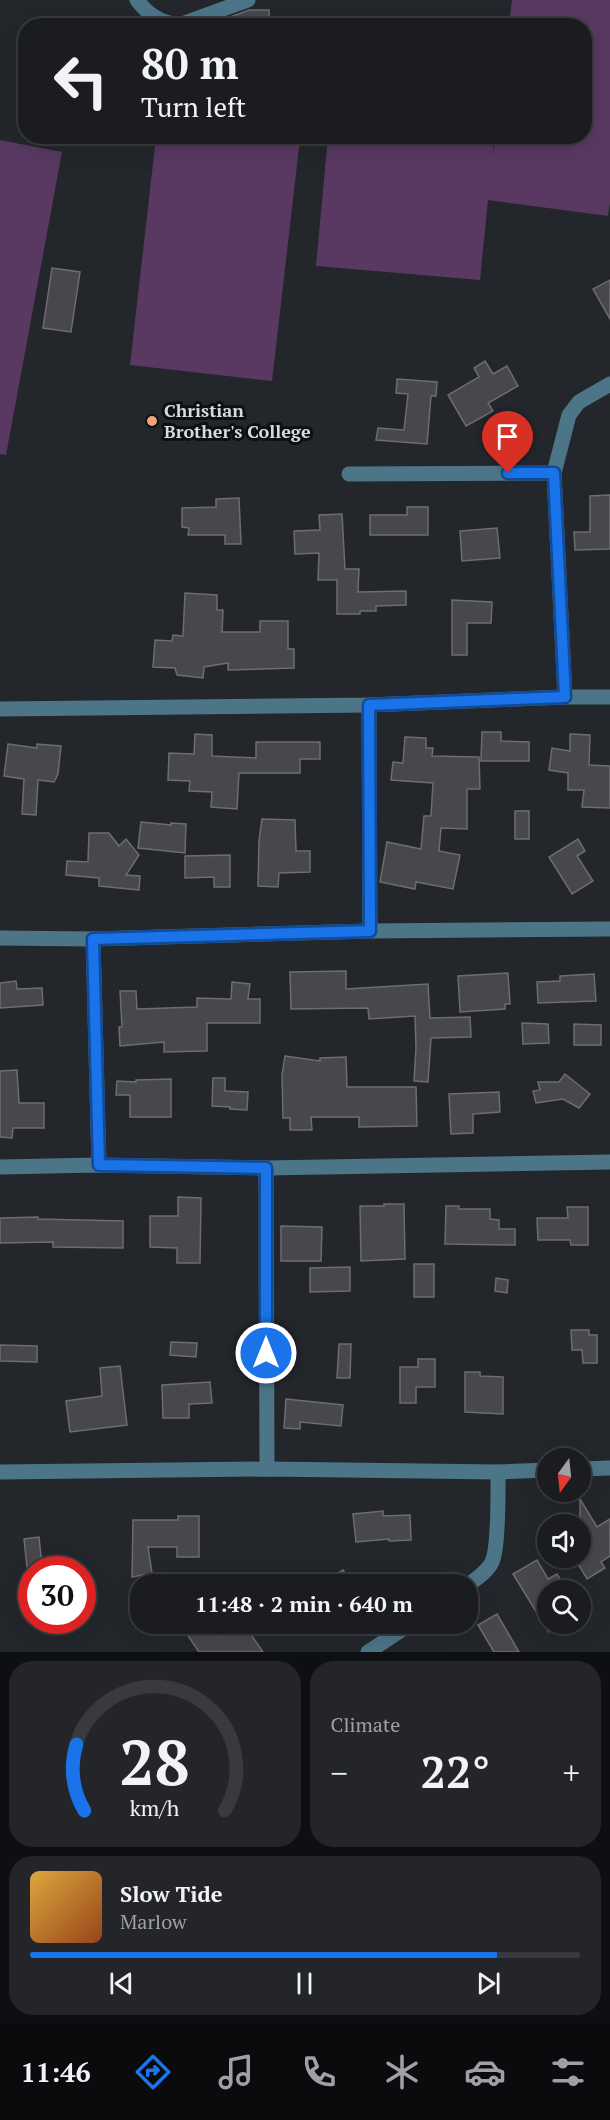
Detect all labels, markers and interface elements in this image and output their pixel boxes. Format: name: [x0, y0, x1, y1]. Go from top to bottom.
text: 80 m: [141, 35, 239, 91]
icon: left: [42, 42, 120, 120]
text: Turn left: [141, 89, 246, 125]
place label: Christian Brother's College: [164, 398, 311, 443]
pin: [482, 411, 533, 473]
marker: Christian Brother's College: [145, 414, 159, 428]
icon: arrive: [491, 420, 524, 453]
position arrow: [234, 1321, 298, 1385]
north arrow: [537, 1448, 591, 1502]
map controls: [537, 1448, 591, 1634]
button: sound: [537, 1514, 591, 1568]
speed limit sign: 30: [18, 1556, 96, 1634]
button: search: [537, 1580, 591, 1634]
text: 11:48 · 2 min · 640 m: [195, 1589, 413, 1618]
text: Climate: [331, 1711, 400, 1738]
text: 28: [119, 1720, 190, 1803]
text: 22°: [421, 1741, 490, 1801]
text: −: [331, 1751, 348, 1794]
text: +: [562, 1751, 580, 1794]
text: km/h: [130, 1794, 180, 1822]
text: Slow Tide: [120, 1879, 223, 1908]
text: Marlow: [120, 1908, 187, 1935]
icon: previous: [105, 1967, 138, 2000]
icon: pause: [288, 1967, 321, 2000]
icon: next: [472, 1967, 505, 2000]
icon: directions: [132, 2051, 174, 2093]
icon: music: [215, 2051, 257, 2093]
icon: phone: [298, 2051, 340, 2093]
icon: climate: [381, 2051, 423, 2093]
icon: car: [464, 2051, 506, 2093]
icon: filters: [547, 2051, 589, 2093]
text: 11:46: [21, 2054, 91, 2090]

